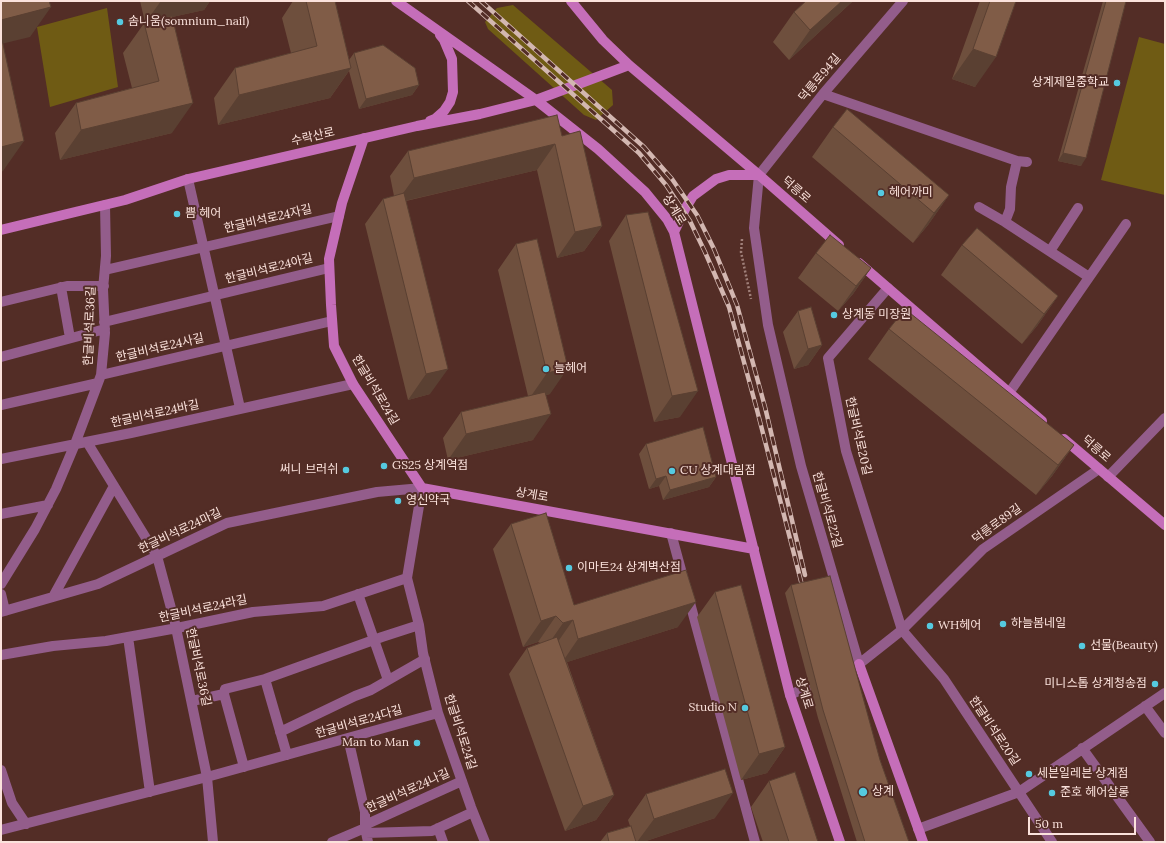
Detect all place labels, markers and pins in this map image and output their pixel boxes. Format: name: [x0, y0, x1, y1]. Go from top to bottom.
place label: 솜니움(somnium_nail): [128, 15, 249, 29]
marker: 솜니움(somnium_nail): [115, 17, 125, 27]
place label: 상계제일중학교: [1032, 76, 1109, 90]
marker: 상계제일중학교: [1112, 78, 1122, 88]
place label: 헤어까미: [889, 186, 933, 200]
marker: 헤어까미: [876, 188, 886, 198]
place label: 쁨 헤어: [185, 207, 221, 221]
marker: 쁨 헤어: [172, 209, 182, 219]
place label: 상계동 미장원: [842, 308, 911, 322]
marker: 상계동 미장원: [829, 310, 839, 320]
place label: 늘헤어: [554, 362, 587, 376]
marker: 늘헤어: [541, 364, 551, 374]
place label: GS25 상계역점: [392, 459, 468, 473]
marker: GS25 상계역점: [379, 461, 389, 471]
place label: 써니 브러쉬: [280, 463, 338, 477]
place label: CU 상계대림점: [680, 464, 756, 478]
marker: 써니 브러쉬: [341, 465, 351, 475]
marker: CU 상계대림점: [667, 466, 677, 476]
place label: 영신약국: [406, 494, 450, 508]
marker: 영신약국: [393, 496, 403, 506]
place label: 이마트24 상계벽산점: [577, 561, 681, 575]
marker: 이마트24 상계벽산점: [564, 563, 574, 573]
place label: 하늘봄네일: [1011, 617, 1066, 631]
place label: WH헤어: [938, 619, 981, 633]
marker: 하늘봄네일: [998, 619, 1008, 629]
marker: WH헤어: [925, 621, 935, 631]
place label: 선물(Beauty): [1090, 639, 1158, 653]
marker: 선물(Beauty): [1077, 641, 1087, 651]
place label: 미니스톱 상계청송점: [1044, 677, 1147, 691]
marker: 미니스톱 상계청송점: [1150, 679, 1160, 689]
place label: Studio N: [689, 701, 737, 715]
marker: Studio N: [740, 703, 750, 713]
place label: Man to Man: [342, 736, 409, 750]
marker: Man to Man: [412, 738, 422, 748]
place label: 세븐일레븐 상계점: [1037, 767, 1128, 781]
marker: 세븐일레븐 상계점: [1024, 769, 1034, 779]
place label: 상계: [872, 785, 894, 799]
marker: 상계: [857, 786, 869, 798]
place label: 준호 헤어살롱: [1060, 786, 1129, 800]
marker: 준호 헤어살롱: [1047, 788, 1057, 798]

